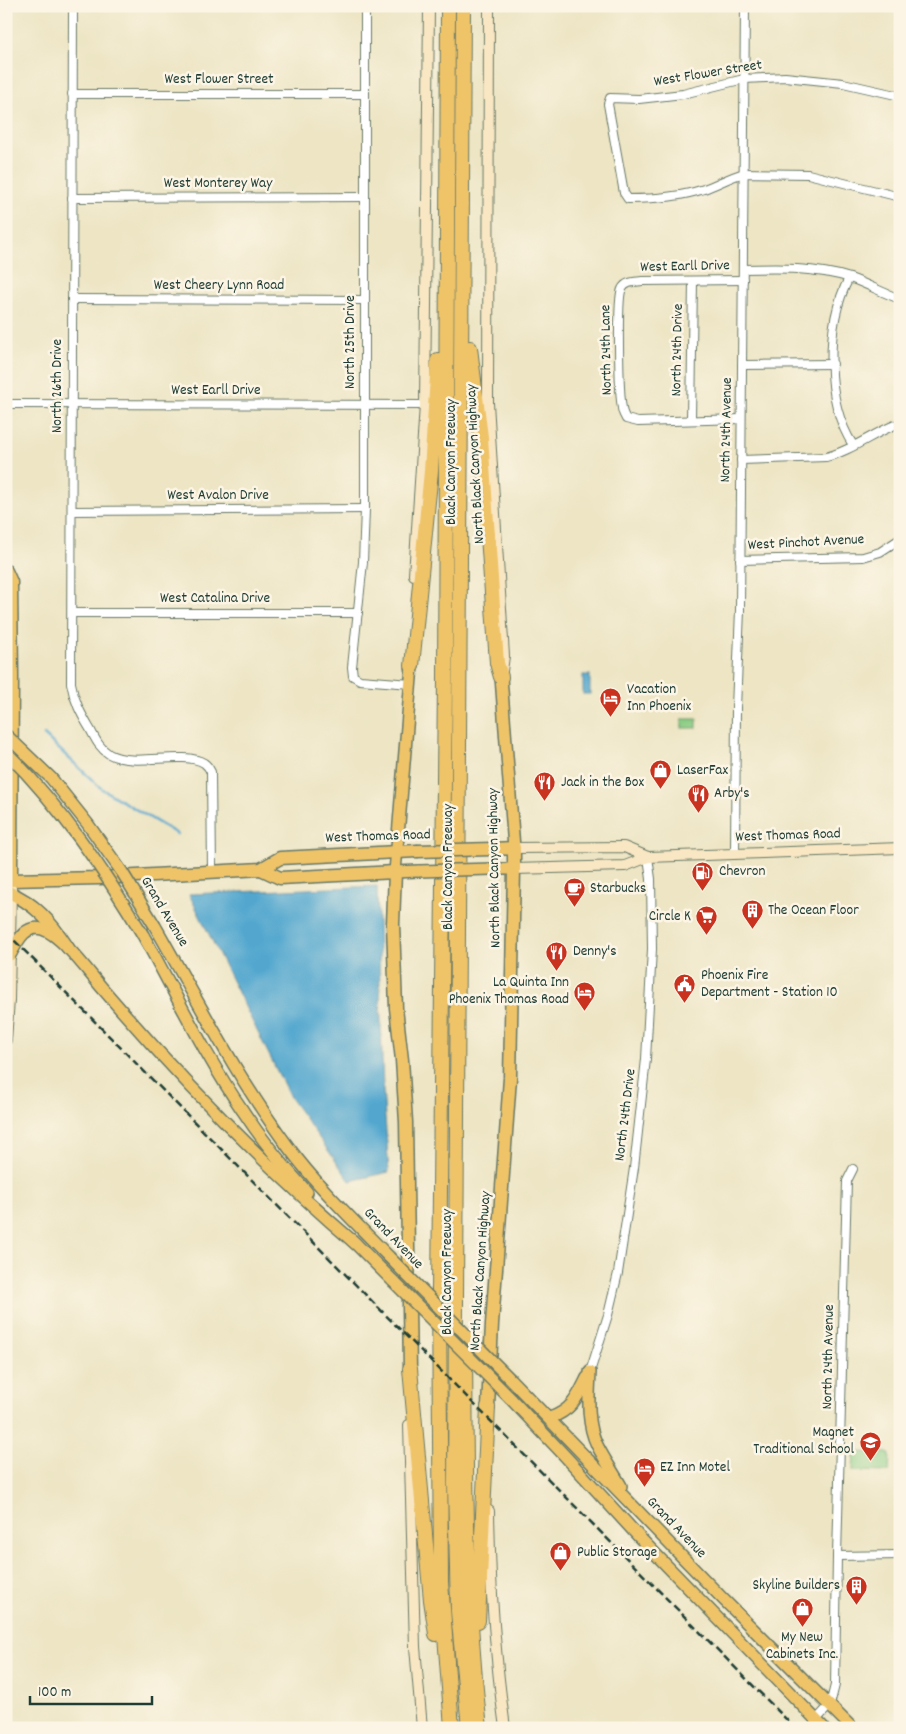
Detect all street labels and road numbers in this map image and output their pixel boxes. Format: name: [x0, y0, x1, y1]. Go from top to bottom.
street label: West Flower Street: [652, 55, 764, 93]
street label: West Flower Street: [164, 69, 274, 91]
street label: West Monterey Way: [164, 173, 273, 195]
street label: West Earll Drive: [640, 255, 730, 279]
street label: West Cheery Lynn Road: [154, 275, 284, 297]
street label: North 25th Drive: [340, 295, 362, 389]
street label: North 24th Drive: [666, 303, 690, 397]
street label: North 24th Lane: [595, 304, 619, 396]
street label: North 26th Drive: [47, 339, 69, 433]
street label: North 24th Avenue: [715, 377, 739, 483]
street label: West Earll Drive: [171, 380, 261, 402]
street label: North Black Canyon Highway: [461, 383, 491, 544]
street label: Black Canyon Freeway: [441, 398, 463, 525]
street label: West Avalon Drive: [167, 485, 269, 507]
street label: West Pinchot Avenue: [747, 529, 865, 557]
street label: West Catalina Drive: [160, 588, 270, 610]
street label: North Black Canyon Highway: [483, 787, 507, 948]
street label: Black Canyon Freeway: [438, 803, 460, 930]
street label: West Thomas Road: [735, 823, 841, 849]
street label: West Thomas Road: [325, 824, 431, 850]
street label: Grand Avenue: [134, 873, 194, 952]
street label: North 24th Drive: [609, 1067, 643, 1163]
street label: North Black Canyon Highway: [464, 1190, 498, 1352]
street label: Grand Avenue: [358, 1203, 428, 1275]
street label: Black Canyon Freeway: [437, 1208, 459, 1335]
street label: North 24th Avenue: [817, 1304, 841, 1410]
street label: Grand Avenue: [641, 1492, 711, 1564]

